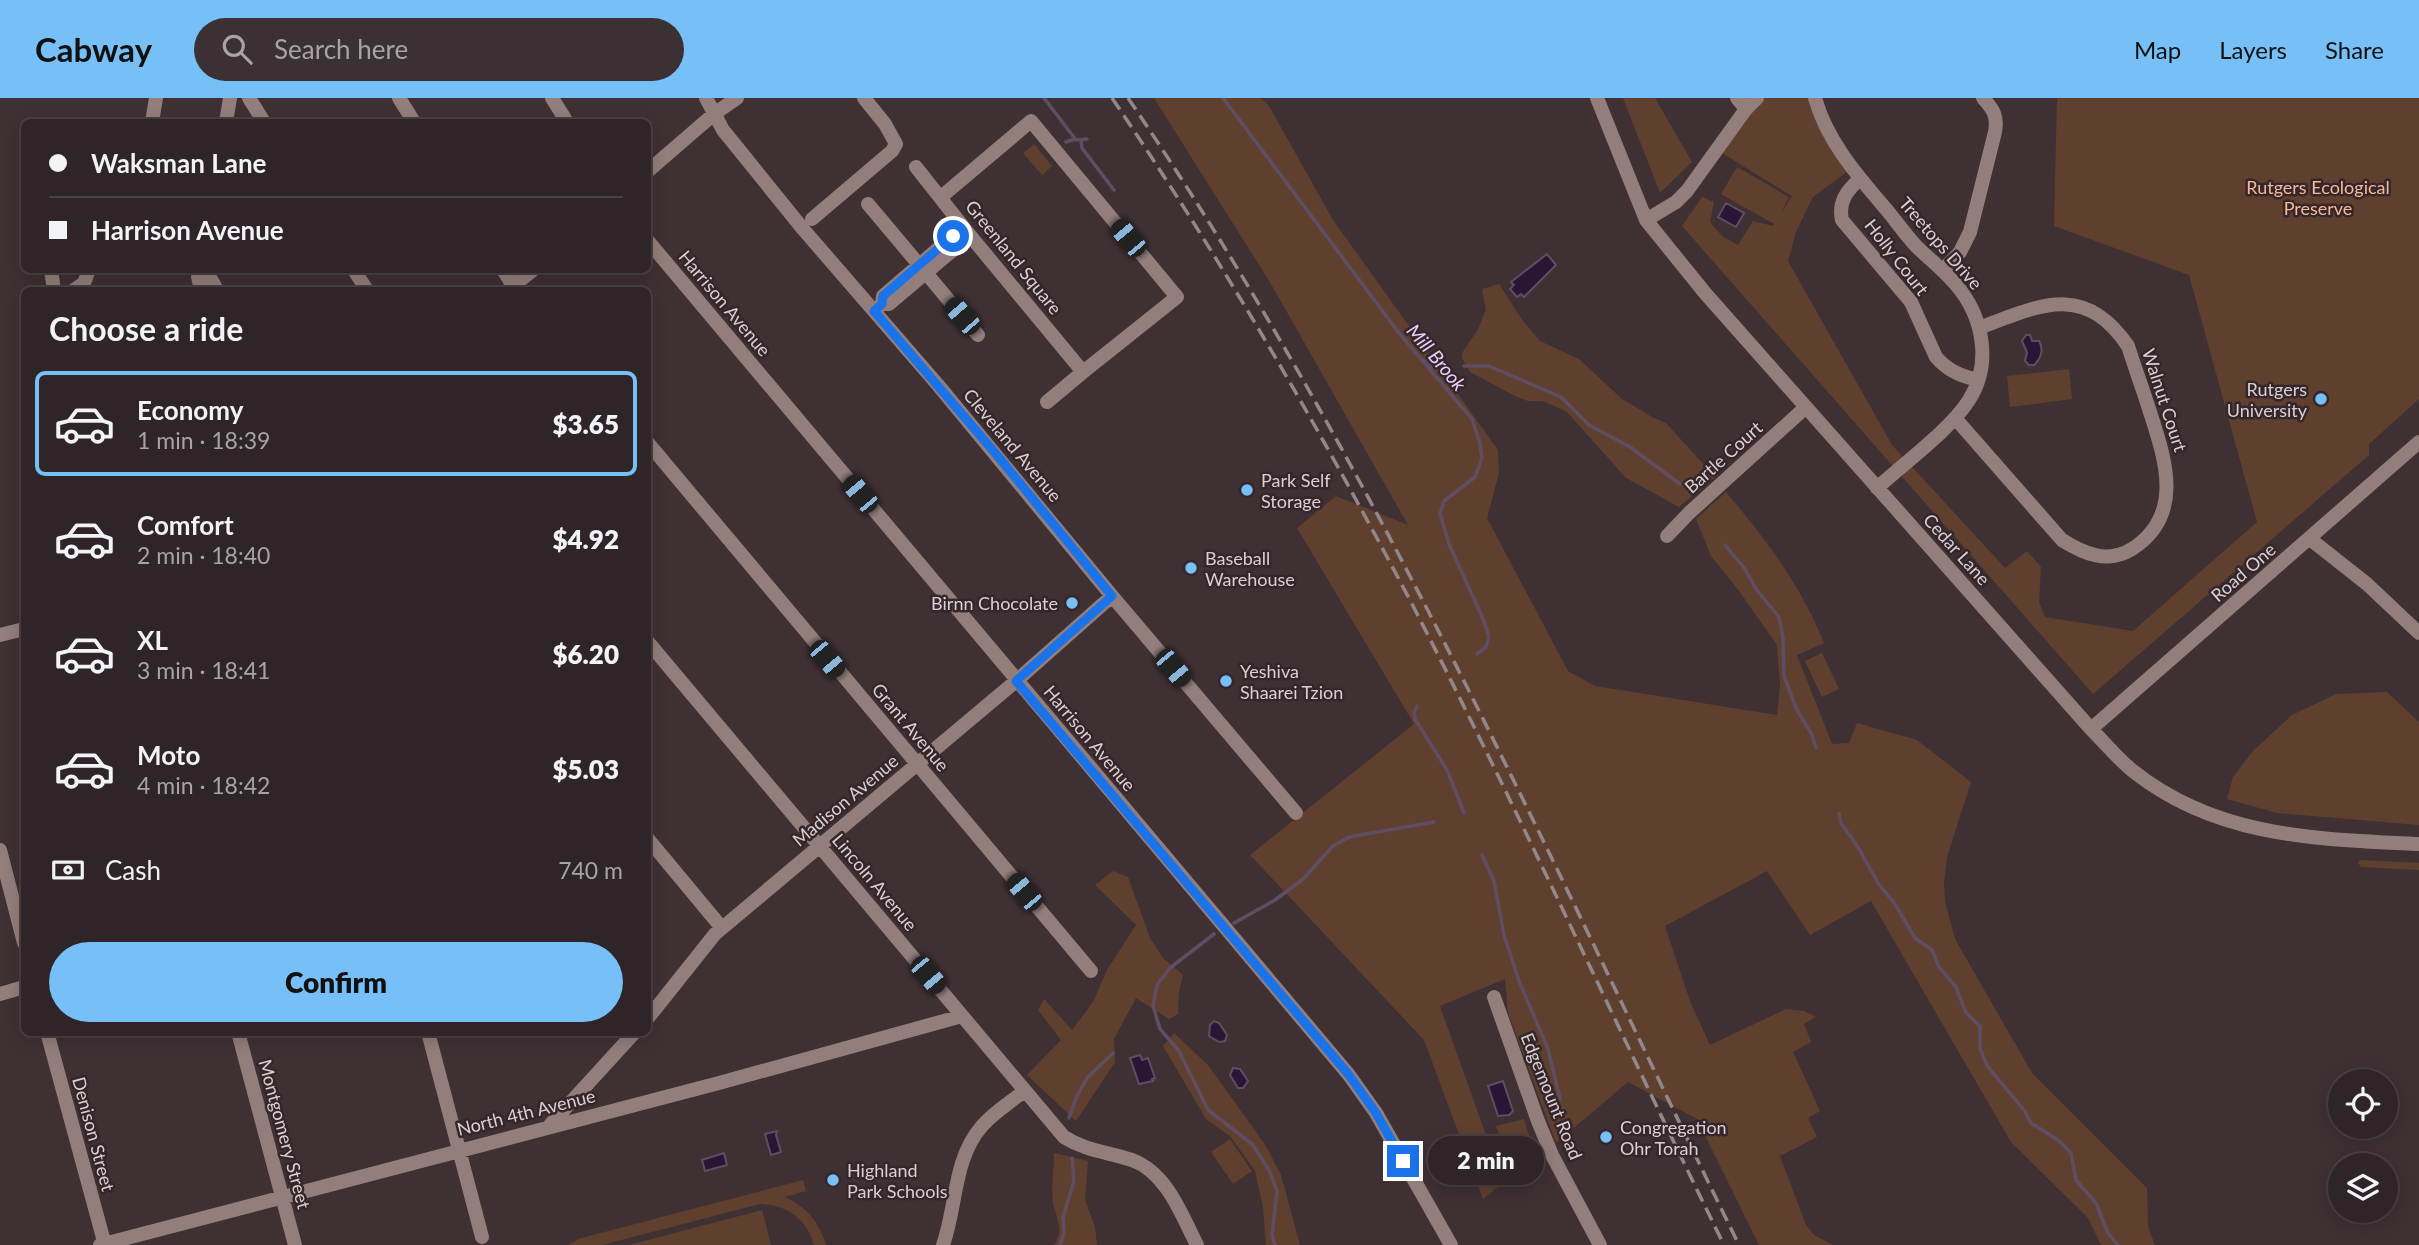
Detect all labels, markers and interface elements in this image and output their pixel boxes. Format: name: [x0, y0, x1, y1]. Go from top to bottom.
search box: [194, 18, 684, 81]
text: Cabway: [35, 29, 152, 69]
icon: search: [218, 30, 256, 68]
text: Search here: [274, 33, 408, 65]
text: Map: [2134, 35, 2181, 64]
text: Layers: [2219, 35, 2287, 64]
text: Share: [2325, 35, 2384, 64]
text: Waksman Lane: [91, 147, 266, 179]
park label: Rutgers Ecological Preserve: [2246, 176, 2390, 219]
street label: Treetops Drive: [1895, 192, 1987, 294]
street label: Greenland Square: [961, 195, 1067, 319]
text: Harrison Avenue: [91, 214, 284, 246]
street label: Holly Court: [1860, 214, 1934, 300]
car: [1107, 215, 1150, 261]
route start: [937, 220, 969, 252]
street label: Harrison Avenue: [674, 246, 776, 360]
car: [941, 293, 984, 339]
text: Choose a ride: [49, 309, 243, 348]
water label: Mill Brook: [1403, 319, 1472, 396]
street label: Walnut Court: [2138, 346, 2192, 455]
place label: Rutgers University: [2227, 378, 2308, 421]
street label: Cleveland Avenue: [959, 384, 1067, 506]
marker: Rutgers University: [2313, 391, 2329, 407]
icon: car: [53, 392, 116, 455]
text: Economy: [137, 394, 243, 426]
text: $3.65: [552, 408, 619, 440]
street label: Bartle Court: [1680, 416, 1767, 498]
text: 1 min · 18:39: [137, 426, 270, 454]
place label: Park Self Storage: [1261, 469, 1331, 512]
car: [839, 471, 882, 517]
marker: Park Self Storage: [1239, 482, 1255, 498]
icon: car: [53, 507, 116, 570]
text: Comfort: [137, 509, 234, 541]
street label: Cedar Lane: [1919, 509, 1995, 589]
text: $4.92: [552, 523, 619, 555]
street label: Road One: [2206, 538, 2280, 606]
text: 2 min · 18:40: [137, 541, 270, 569]
place label: Baseball Warehouse: [1205, 547, 1295, 590]
marker: Baseball Warehouse: [1183, 560, 1199, 576]
place label: Birnn Chocolate: [931, 592, 1058, 614]
marker: Birnn Chocolate: [1064, 595, 1080, 611]
icon: car: [53, 622, 116, 685]
text: XL: [137, 624, 168, 656]
car: [806, 636, 849, 682]
text: $6.20: [552, 638, 619, 670]
car: [1152, 645, 1195, 691]
text: 3 min · 18:41: [137, 656, 270, 684]
place label: Yeshiva Shaarei Tzion: [1240, 660, 1343, 703]
marker: Yeshiva Shaarei Tzion: [1218, 673, 1234, 689]
street label: Grant Avenue: [868, 678, 954, 776]
street label: Harrison Avenue: [1039, 681, 1141, 795]
icon: car: [53, 737, 116, 800]
text: Moto: [137, 739, 200, 771]
street label: Madison Avenue: [788, 749, 902, 851]
text: $5.03: [552, 753, 619, 785]
text: 4 min · 18:42: [137, 771, 270, 799]
street label: Lincoln Avenue: [828, 829, 922, 935]
icon: cash: [49, 851, 87, 889]
text: Cash: [105, 854, 161, 886]
text: 740 m: [558, 856, 623, 884]
car: [1003, 869, 1046, 915]
button: Confirm: [49, 942, 623, 1022]
car: [907, 952, 950, 998]
street label: Edgemount Road: [1517, 1029, 1587, 1163]
street label: Montgomery Street: [254, 1057, 316, 1212]
map controls: [2328, 1069, 2398, 1223]
button: locate: [2328, 1069, 2398, 1139]
street label: Denison Street: [68, 1074, 120, 1194]
street label: North 4th Avenue: [455, 1084, 597, 1140]
place label: Congregation Ohr Torah: [1620, 1116, 1727, 1159]
marker: Congregation Ohr Torah: [1598, 1129, 1614, 1145]
callout: 2 min: [1428, 1136, 1543, 1186]
route end: [1387, 1145, 1419, 1177]
text: 2 min: [1457, 1146, 1515, 1174]
button: layers: [2328, 1153, 2398, 1223]
place label: Highland Park Schools: [847, 1159, 948, 1202]
marker: Highland Park Schools: [825, 1172, 841, 1188]

